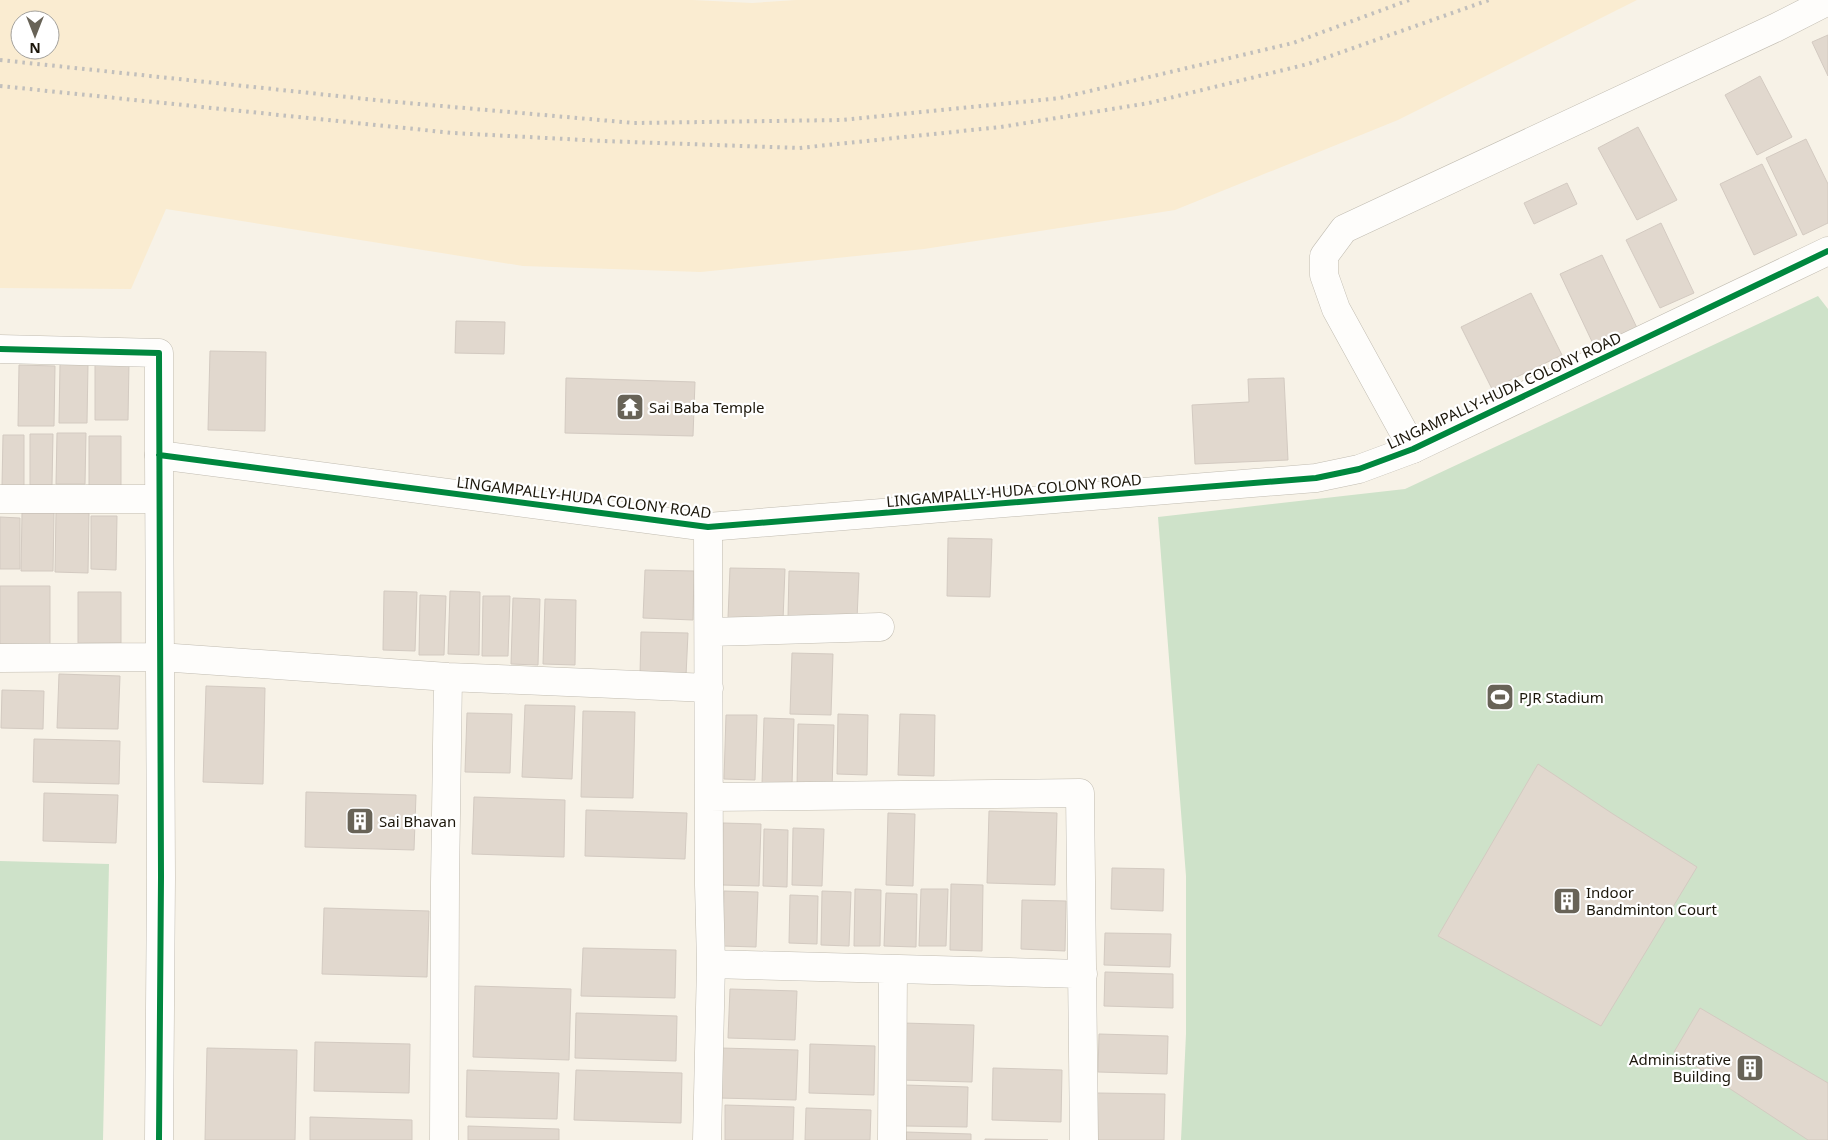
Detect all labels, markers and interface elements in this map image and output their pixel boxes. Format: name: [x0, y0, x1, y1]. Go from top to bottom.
north arrow: [10, 10, 60, 60]
text: N: [29, 39, 41, 58]
street label: LINGAMPALLY-HUDA COLONY ROAD: [1384, 327, 1624, 453]
temple icon: Sai Baba Temple: [615, 392, 645, 422]
place label: Sai Baba Temple: [649, 397, 764, 417]
street label: LINGAMPALLY-HUDA COLONY ROAD: [885, 469, 1143, 511]
street label: LINGAMPALLY-HUDA COLONY ROAD: [456, 471, 713, 523]
sports icon: PJR Stadium: [1485, 682, 1515, 712]
place label: PJR Stadium: [1519, 687, 1604, 707]
building icon: Sai Bhavan: [345, 806, 375, 836]
place label: Sai Bhavan: [379, 811, 456, 831]
place label: Indoor Bandminton Court: [1586, 882, 1718, 919]
building icon: Indoor Bandminton Court: [1552, 886, 1582, 916]
place label: Administrative Building: [1629, 1049, 1731, 1086]
building icon: Administrative Building: [1735, 1053, 1765, 1083]

